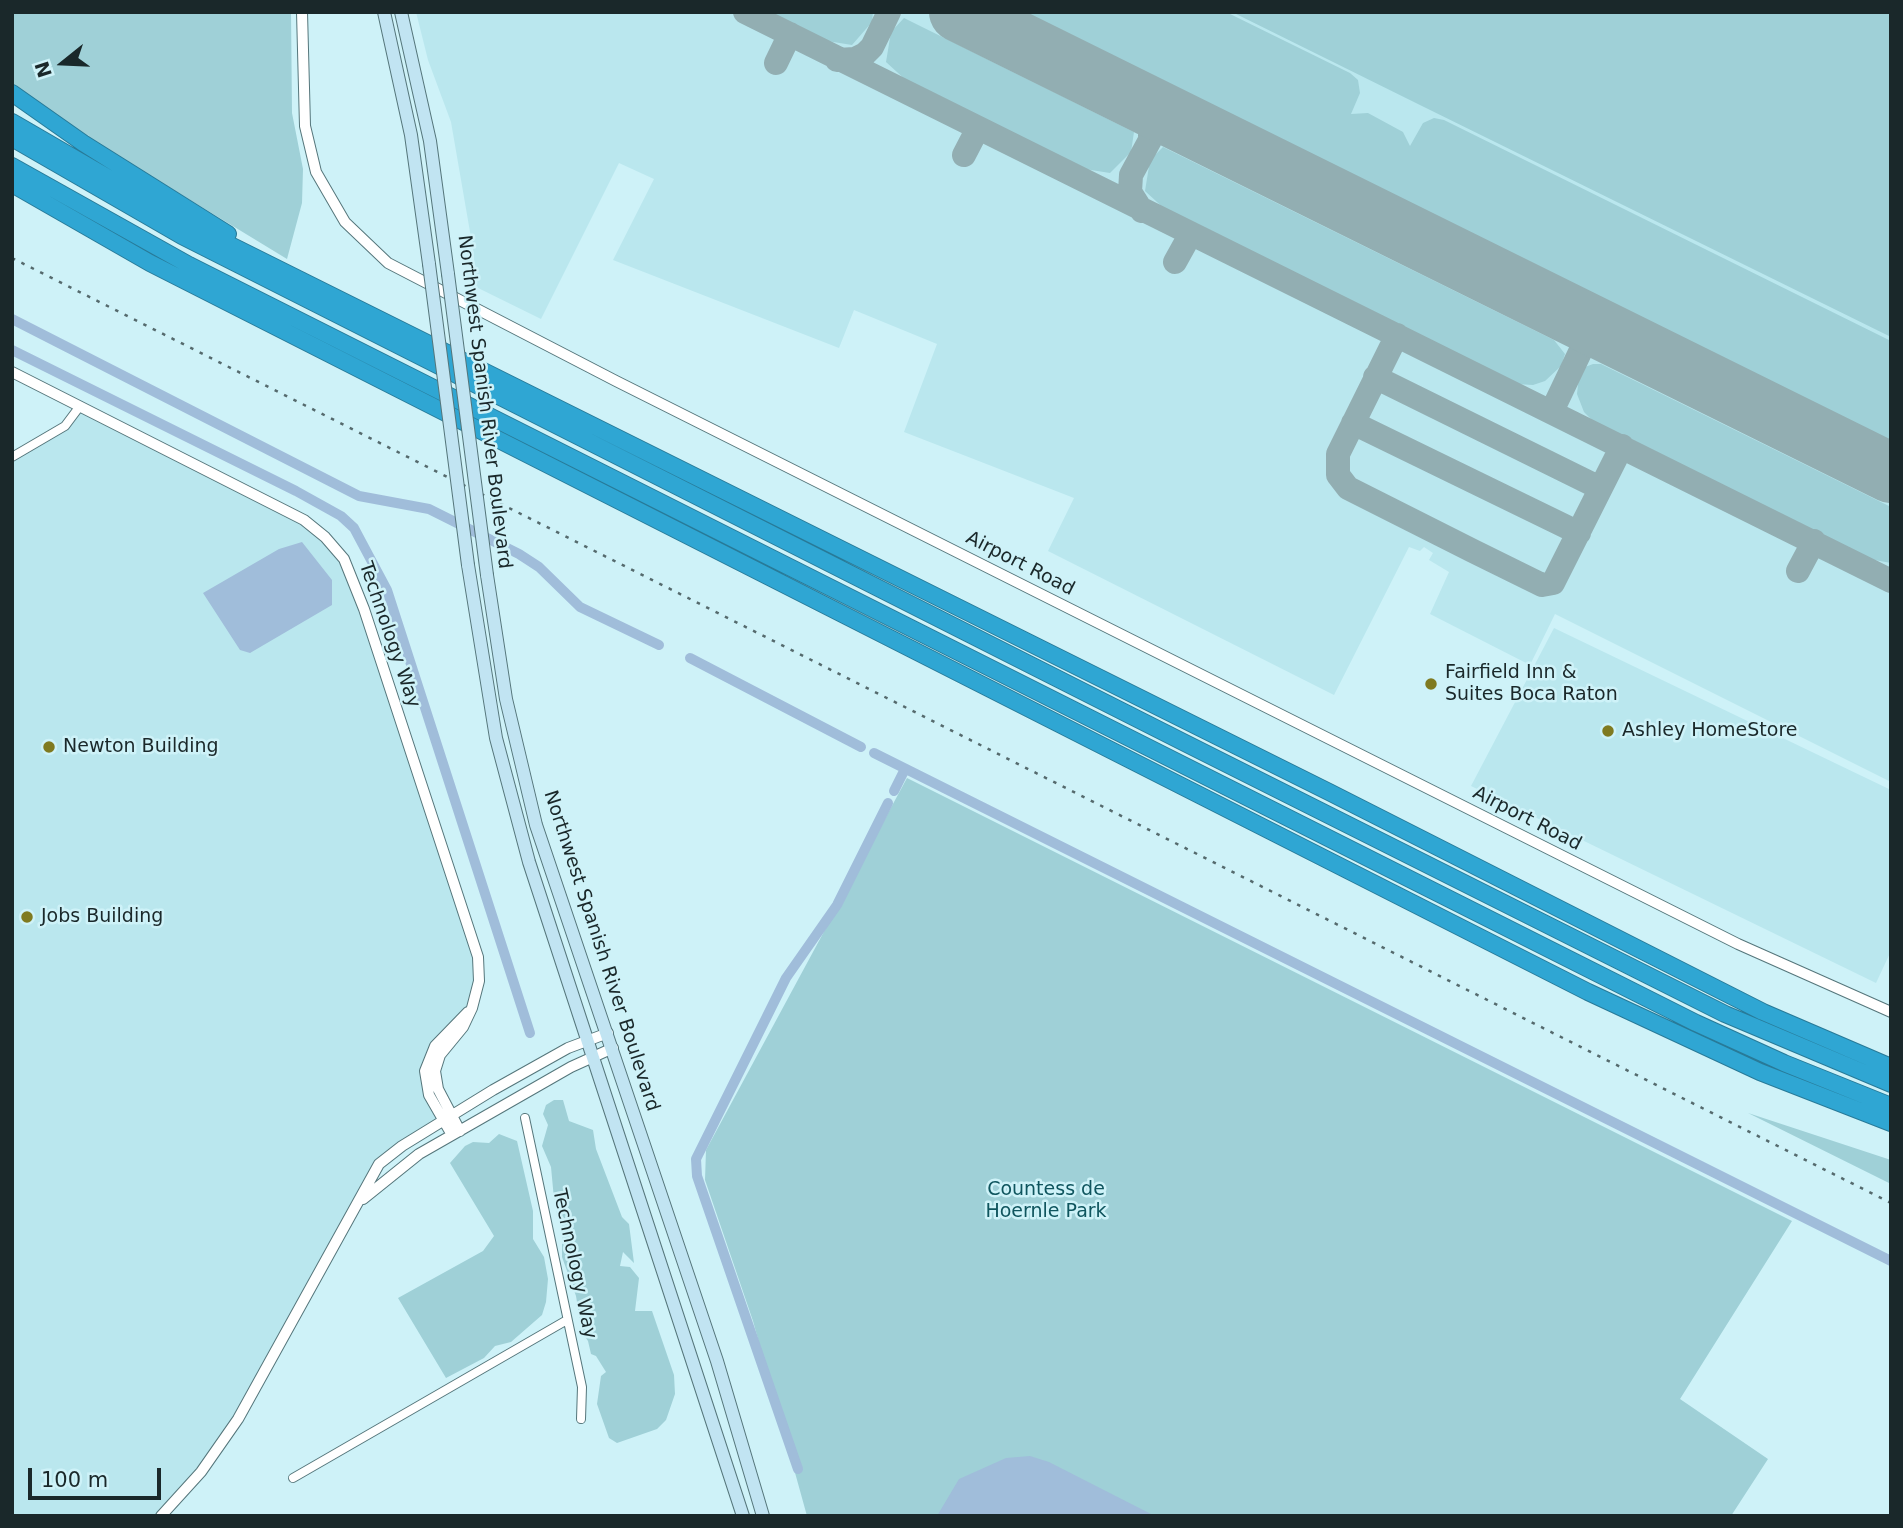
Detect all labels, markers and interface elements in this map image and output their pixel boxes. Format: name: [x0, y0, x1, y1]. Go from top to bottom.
north arrow: [28, 28, 98, 98]
text: N: [30, 59, 56, 80]
street label: Northwest Spanish River Boulevard: [452, 234, 516, 570]
street label: Airport Road: [962, 527, 1078, 601]
street label: Technology Way: [353, 559, 425, 711]
place label: Fairfield Inn & Suites Boca Raton: [1445, 662, 1618, 706]
marker: Fairfield Inn & Suites Boca Raton: [1423, 676, 1439, 692]
place label: Ashley HomeStore: [1622, 720, 1798, 742]
marker: Ashley HomeStore: [1600, 723, 1616, 739]
place label: Newton Building: [63, 736, 219, 758]
marker: Newton Building: [41, 739, 57, 755]
street label: Airport Road: [1469, 782, 1585, 856]
street label: Northwest Spanish River Boulevard: [538, 788, 664, 1114]
place label: Jobs Building: [41, 906, 163, 928]
marker: Jobs Building: [19, 909, 35, 925]
park label: Countess de Hoernle Park: [985, 1179, 1107, 1223]
street label: Technology Way: [547, 1187, 601, 1341]
scale bar: [32, 1454, 164, 1498]
text: 100 m: [41, 1468, 108, 1492]

